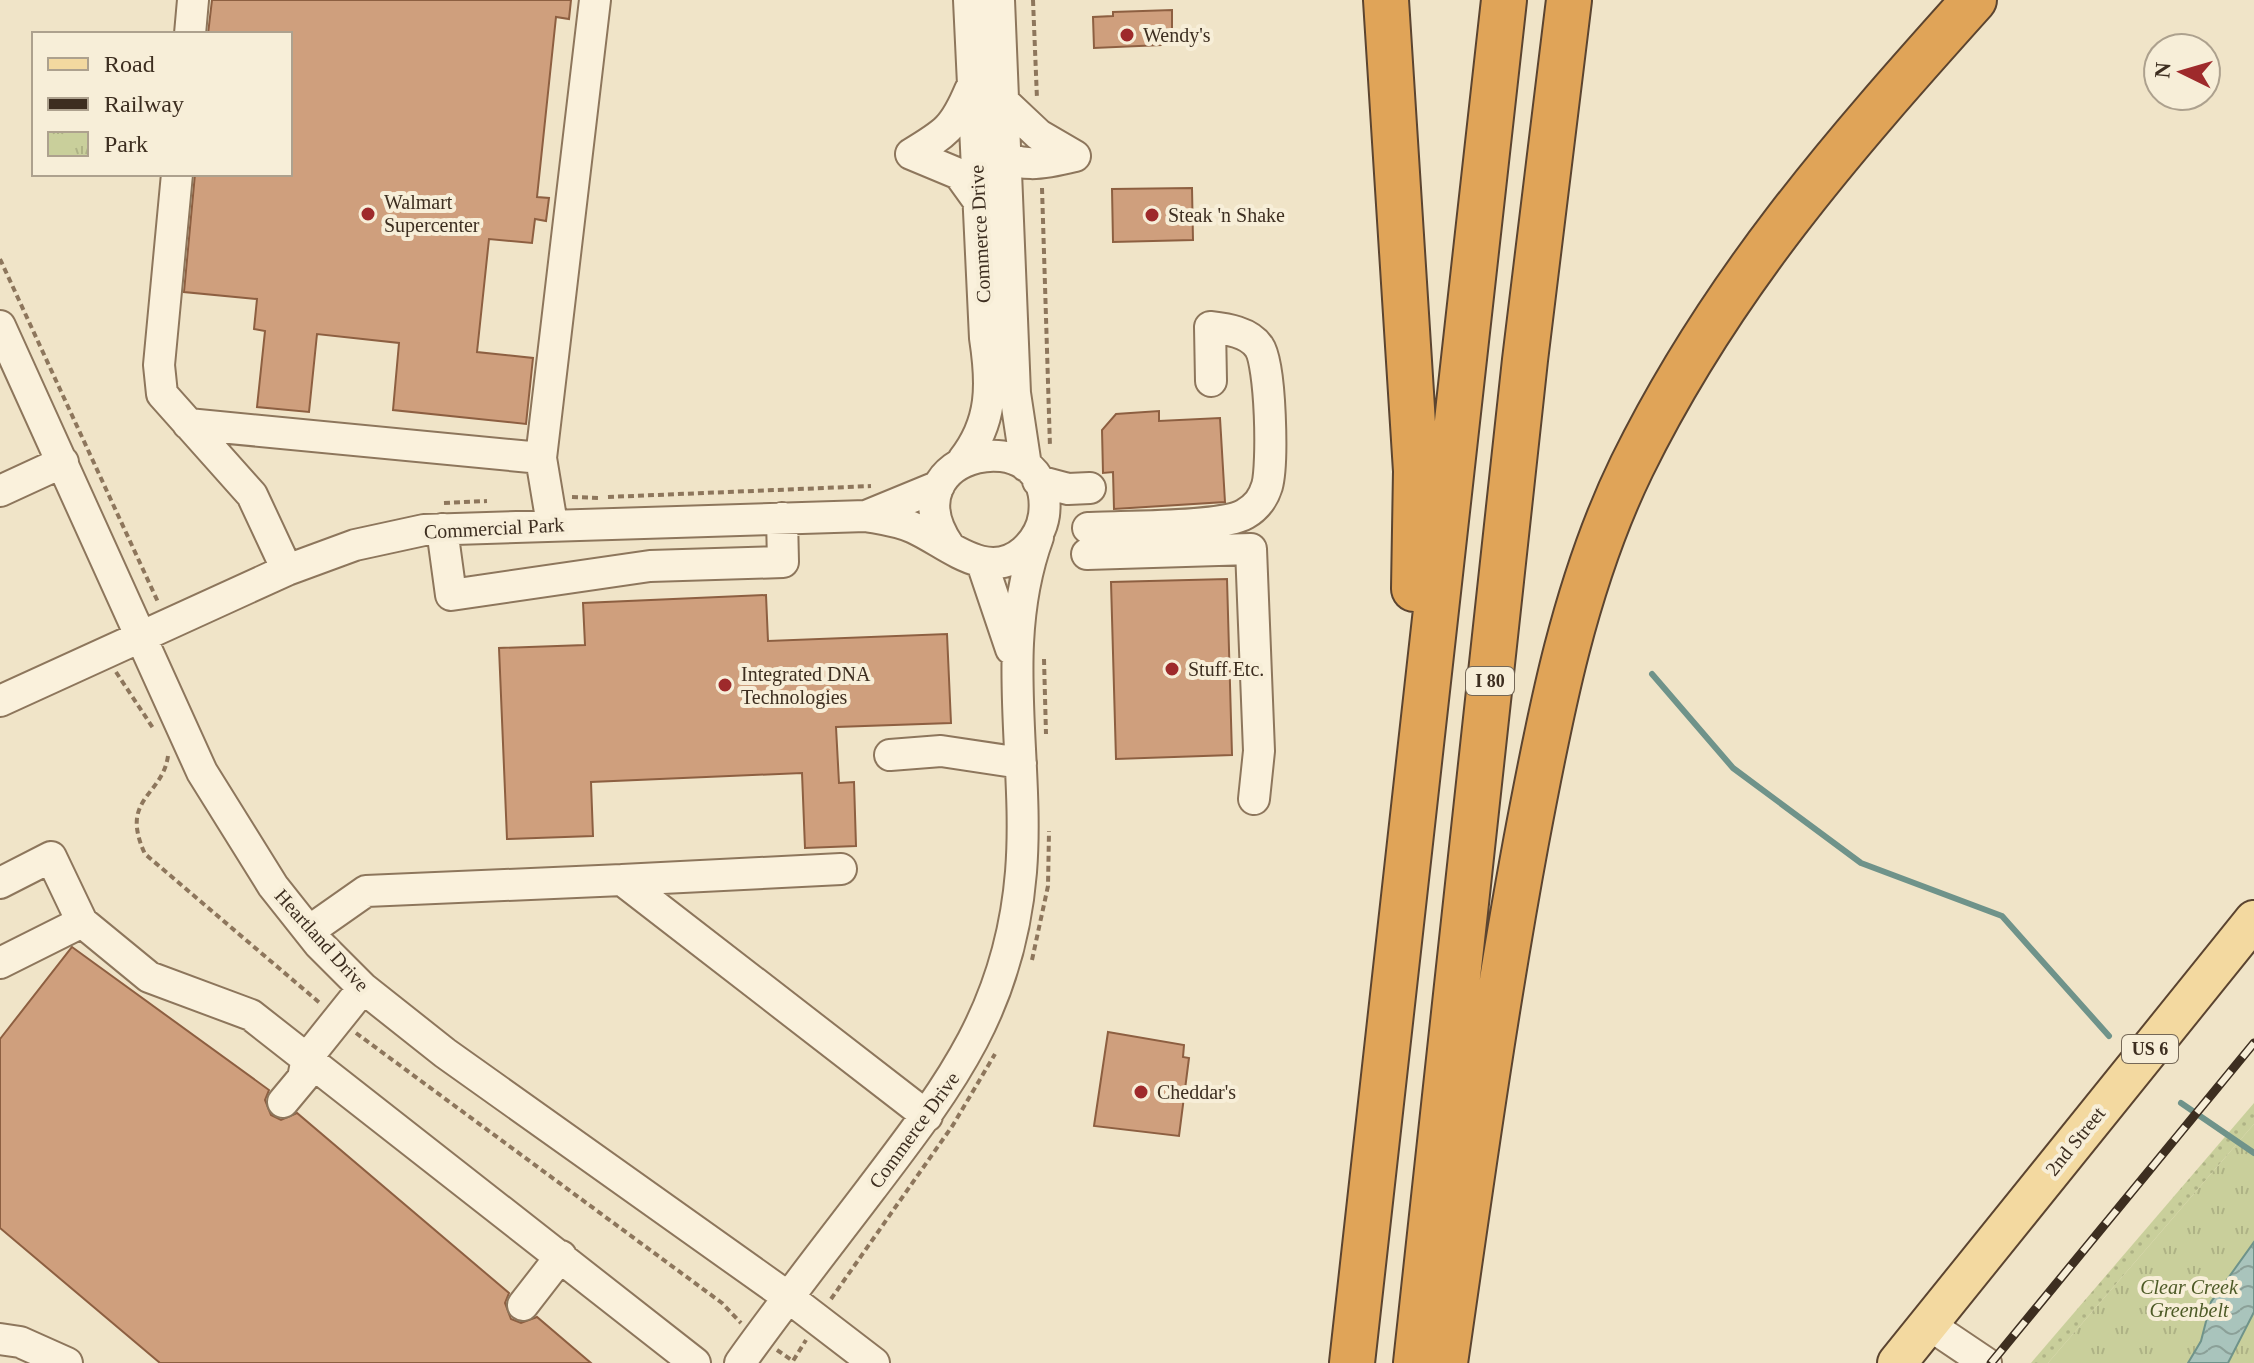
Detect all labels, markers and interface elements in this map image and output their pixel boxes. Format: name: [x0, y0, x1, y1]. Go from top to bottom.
place label: Wendy's: [1143, 24, 1211, 47]
marker: Wendy's: [1118, 26, 1136, 44]
legend: [32, 32, 292, 176]
north arrow: [2142, 32, 2222, 112]
text: Road: [104, 51, 155, 77]
text: N: [2149, 61, 2176, 79]
text: Railway: [104, 91, 184, 117]
text: Park: [104, 131, 148, 157]
street label: Commerce Drive: [965, 164, 995, 304]
place label: Walmart Supercenter: [384, 191, 480, 237]
place label: Steak 'n Shake: [1168, 204, 1285, 226]
marker: Walmart Supercenter: [359, 205, 377, 223]
marker: Steak 'n Shake: [1143, 206, 1161, 224]
street label: Commercial Park: [423, 513, 565, 543]
place label: Stuff Etc.: [1188, 658, 1264, 680]
marker: Stuff Etc.: [1163, 660, 1181, 678]
place label: Integrated DNA Technologies: [741, 663, 871, 709]
road number: I 80: [1466, 667, 1514, 695]
marker: Integrated DNA Technologies: [716, 676, 734, 694]
street label: Heartland Drive: [271, 885, 374, 996]
road number: US 6: [2122, 1035, 2178, 1063]
street label: Commerce Drive: [864, 1067, 964, 1192]
place label: Cheddar's: [1157, 1081, 1236, 1103]
marker: Cheddar's: [1132, 1083, 1150, 1101]
street label: 2nd Street: [2041, 1102, 2110, 1180]
park label: Clear Creek Greenbelt: [2140, 1276, 2239, 1321]

